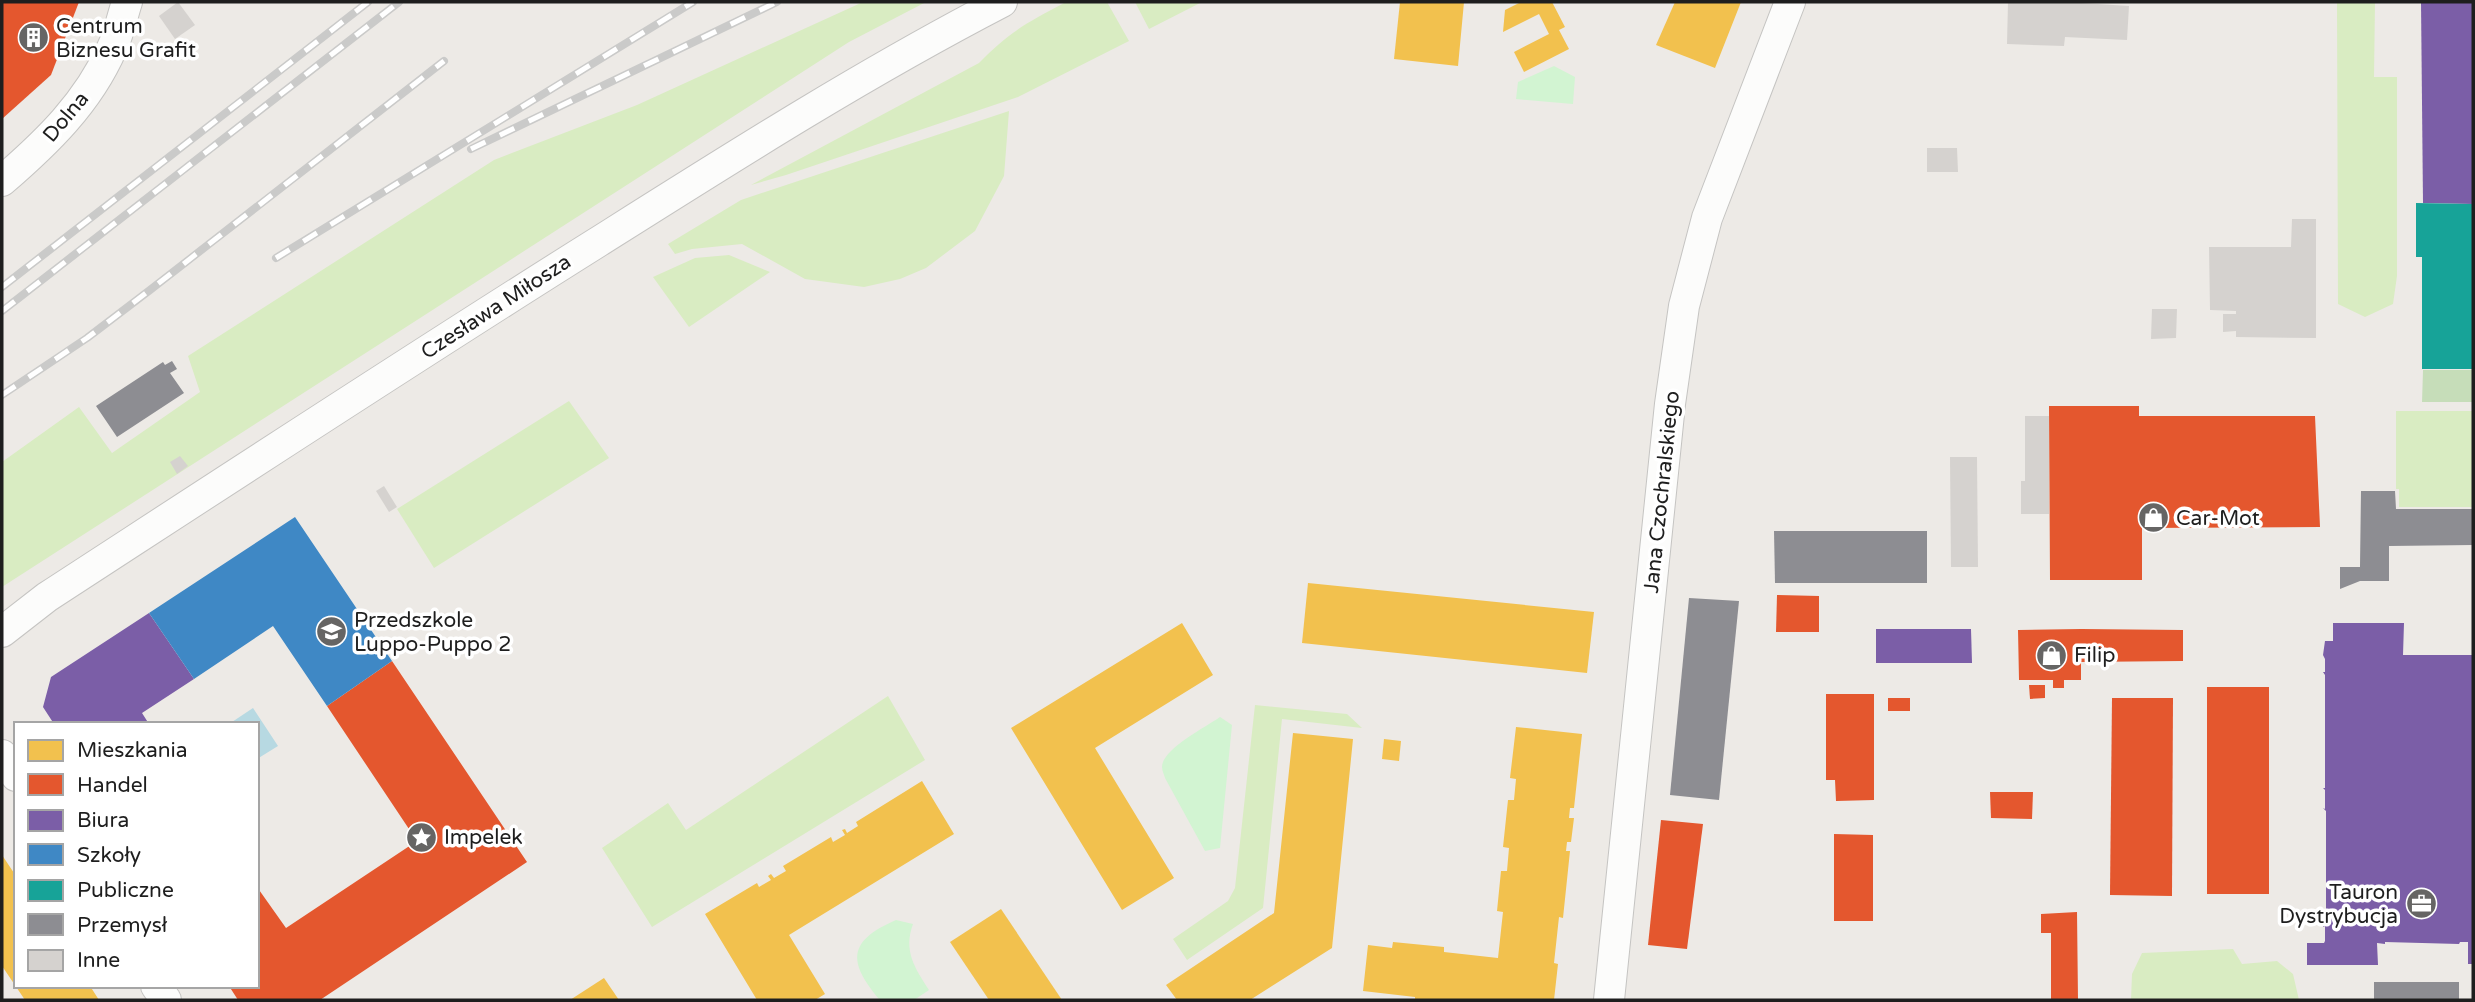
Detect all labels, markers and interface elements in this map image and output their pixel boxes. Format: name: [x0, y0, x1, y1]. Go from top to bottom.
place label: Centrum Biznesu Grafit: [56, 14, 196, 63]
building icon: Centrum Biznesu Grafit: [16, 21, 50, 55]
street label: Dolna: [38, 87, 94, 147]
street label: Czesława Miłosza: [416, 249, 576, 365]
street label: Jana Czochralskiego: [1639, 390, 1685, 594]
shop icon: Car-Mot: [2136, 501, 2170, 535]
place label: Car-Mot: [2176, 506, 2260, 531]
place label: Przedszkole Luppo-Puppo 2: [354, 608, 511, 657]
school or university icon: Przedszkole Luppo-Puppo 2: [314, 615, 348, 649]
shop icon: Filip: [2034, 638, 2068, 672]
place label: Filip: [2074, 643, 2115, 668]
legend: [14, 722, 259, 988]
text: Mieszkania: [77, 738, 188, 763]
text: Handel: [77, 773, 148, 798]
text: Biura: [77, 808, 129, 833]
place icon: Impelek: [404, 820, 438, 854]
place label: Impelek: [444, 825, 523, 850]
text: Szkoły: [77, 843, 141, 868]
text: Publiczne: [77, 878, 174, 903]
place label: Tauron Dystrybucja: [2279, 880, 2398, 929]
office icon: Tauron Dystrybucja: [2404, 887, 2438, 921]
text: Przemysł: [77, 913, 168, 938]
text: Inne: [77, 948, 120, 973]

